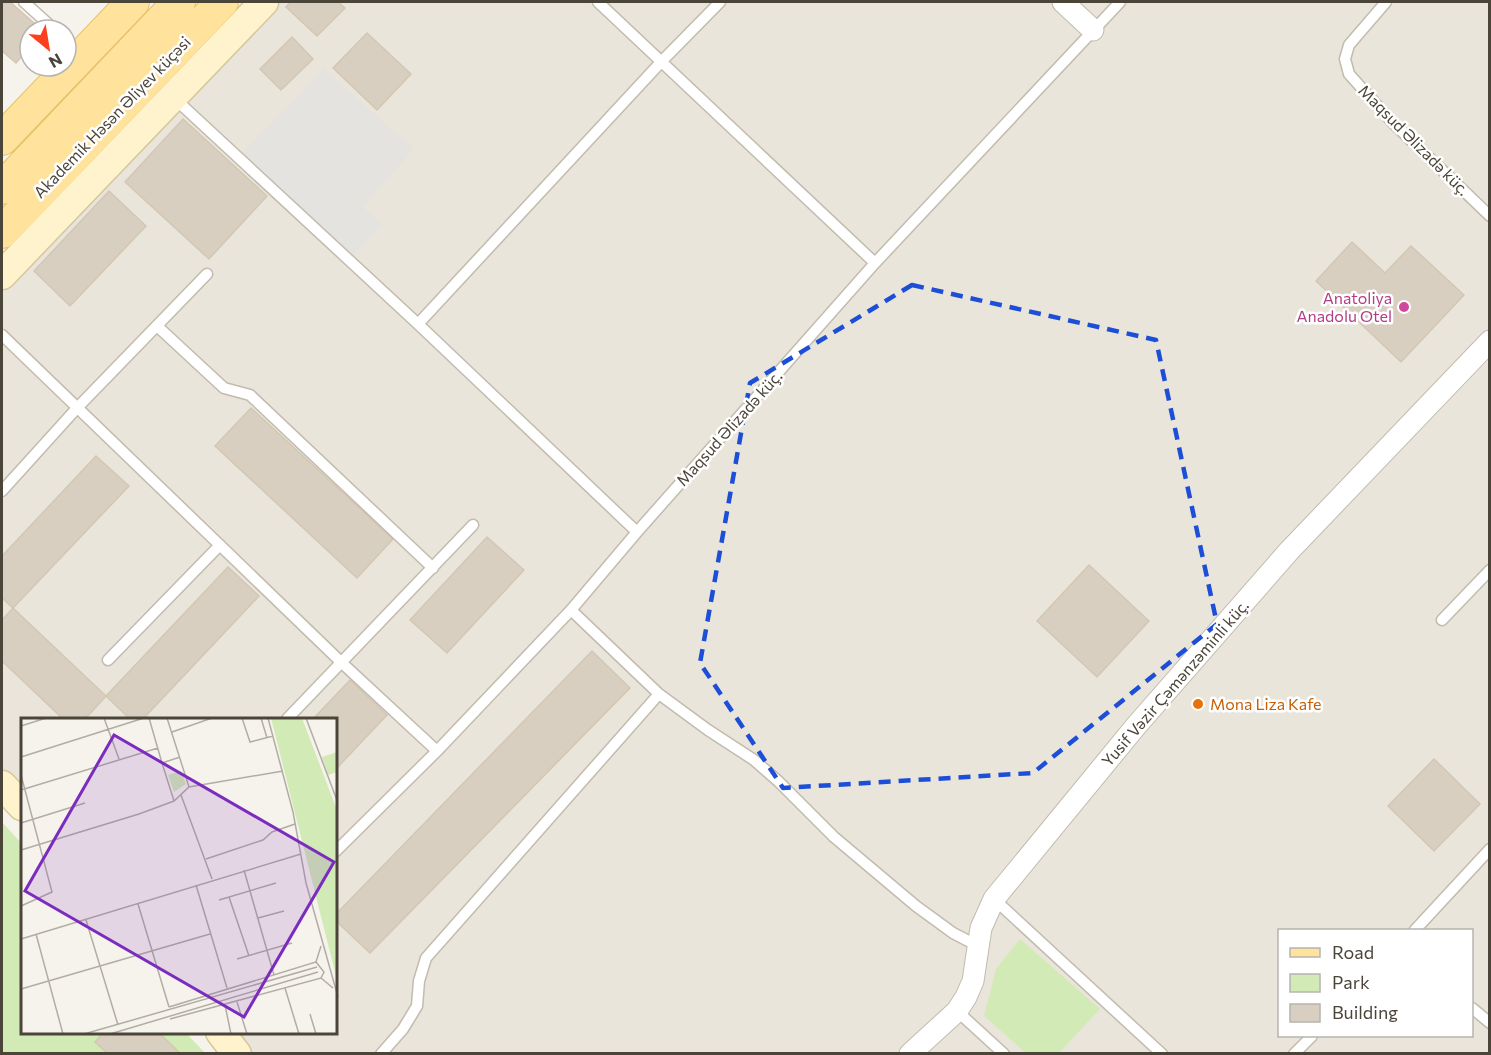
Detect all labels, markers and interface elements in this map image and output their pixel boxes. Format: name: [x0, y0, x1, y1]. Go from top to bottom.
north arrow: [18, 18, 78, 78]
street label: Akademik Həsən Əliyev küçəsi: [29, 32, 194, 201]
text: N: [46, 50, 66, 73]
street label: Maqsud Əlizadə küç.: [1355, 80, 1474, 199]
place label: Anatoliya Anadolu Otel: [1297, 288, 1392, 325]
marker: Anatoliya Anadolu Otel: [1397, 300, 1411, 314]
street label: Maqsud Əlizadə küç.: [672, 366, 785, 489]
street label: Yusif Vəzir Çəmənzəminli küç.: [1097, 596, 1252, 770]
place label: Mona Liza Kafe: [1210, 694, 1322, 713]
marker: Mona Liza Kafe: [1191, 697, 1205, 711]
inset map: [21, 718, 338, 1034]
legend: [1278, 929, 1473, 1037]
text: Road: [1332, 941, 1374, 963]
text: Park: [1332, 971, 1370, 993]
text: Building: [1332, 1001, 1398, 1023]

